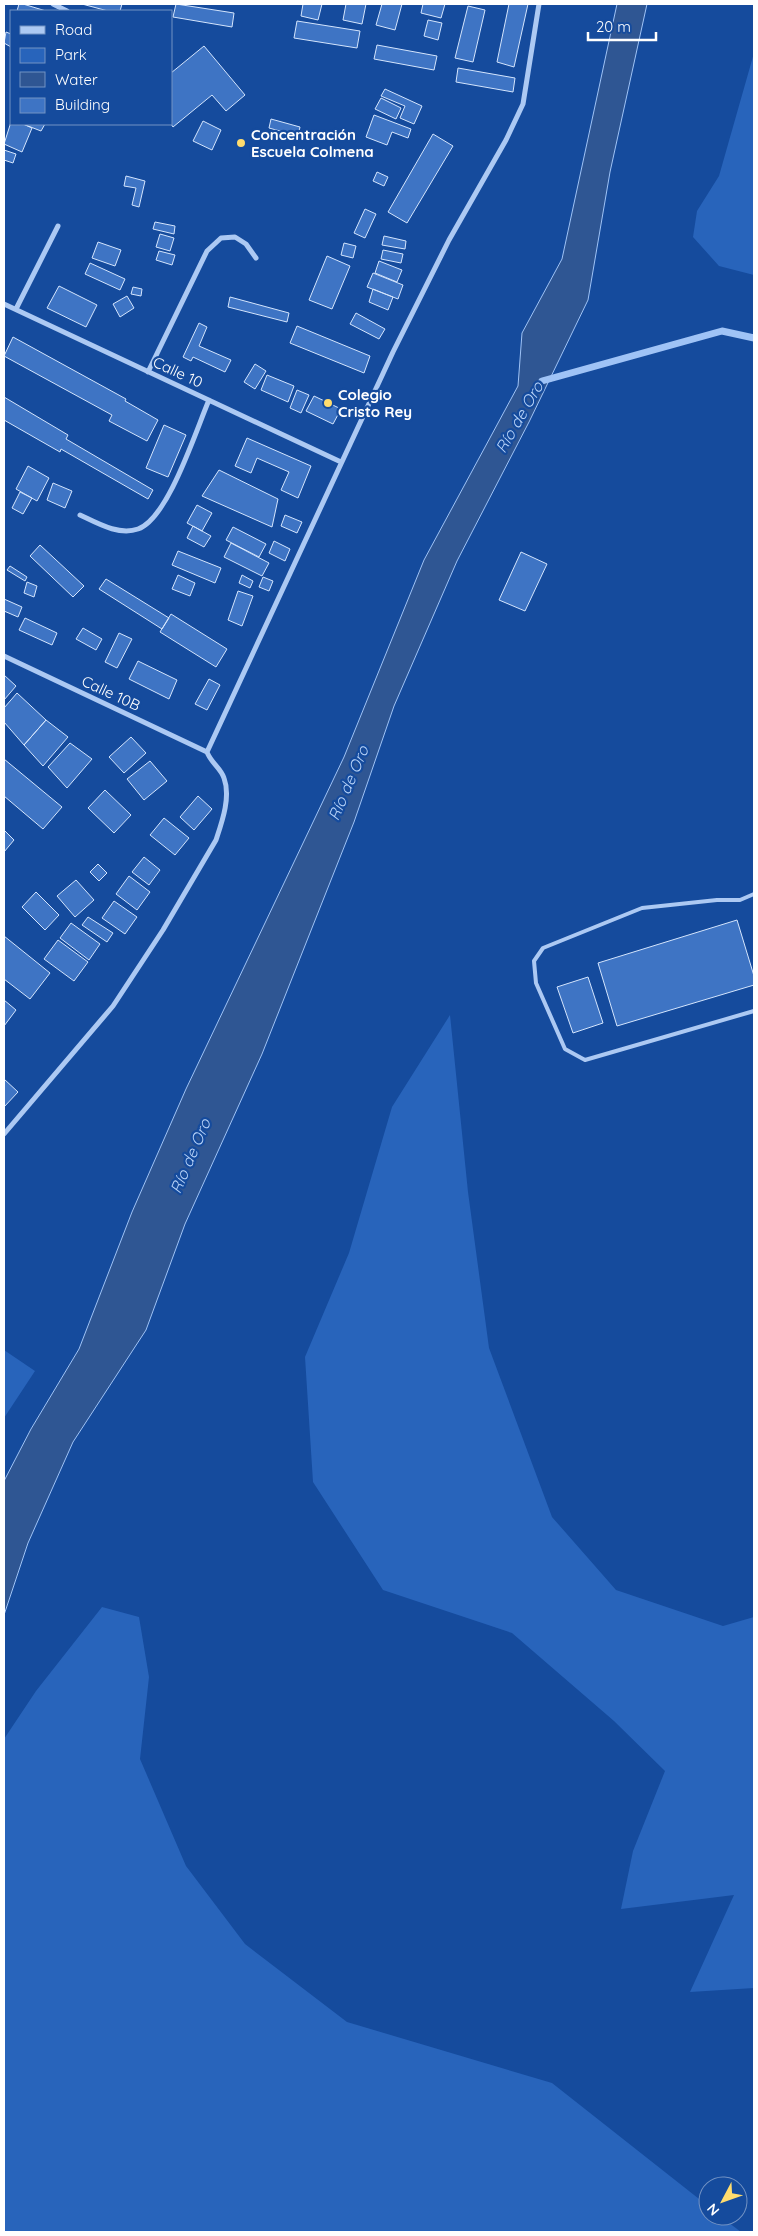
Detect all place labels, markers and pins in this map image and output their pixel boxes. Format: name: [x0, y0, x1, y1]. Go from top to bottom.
place label: Concentración Escuela Colmena: [251, 125, 374, 161]
marker: Concentración Escuela Colmena: [235, 137, 247, 149]
place label: Colegio Cristo Rey: [338, 385, 412, 421]
marker: Colegio Cristo Rey: [322, 397, 334, 409]

